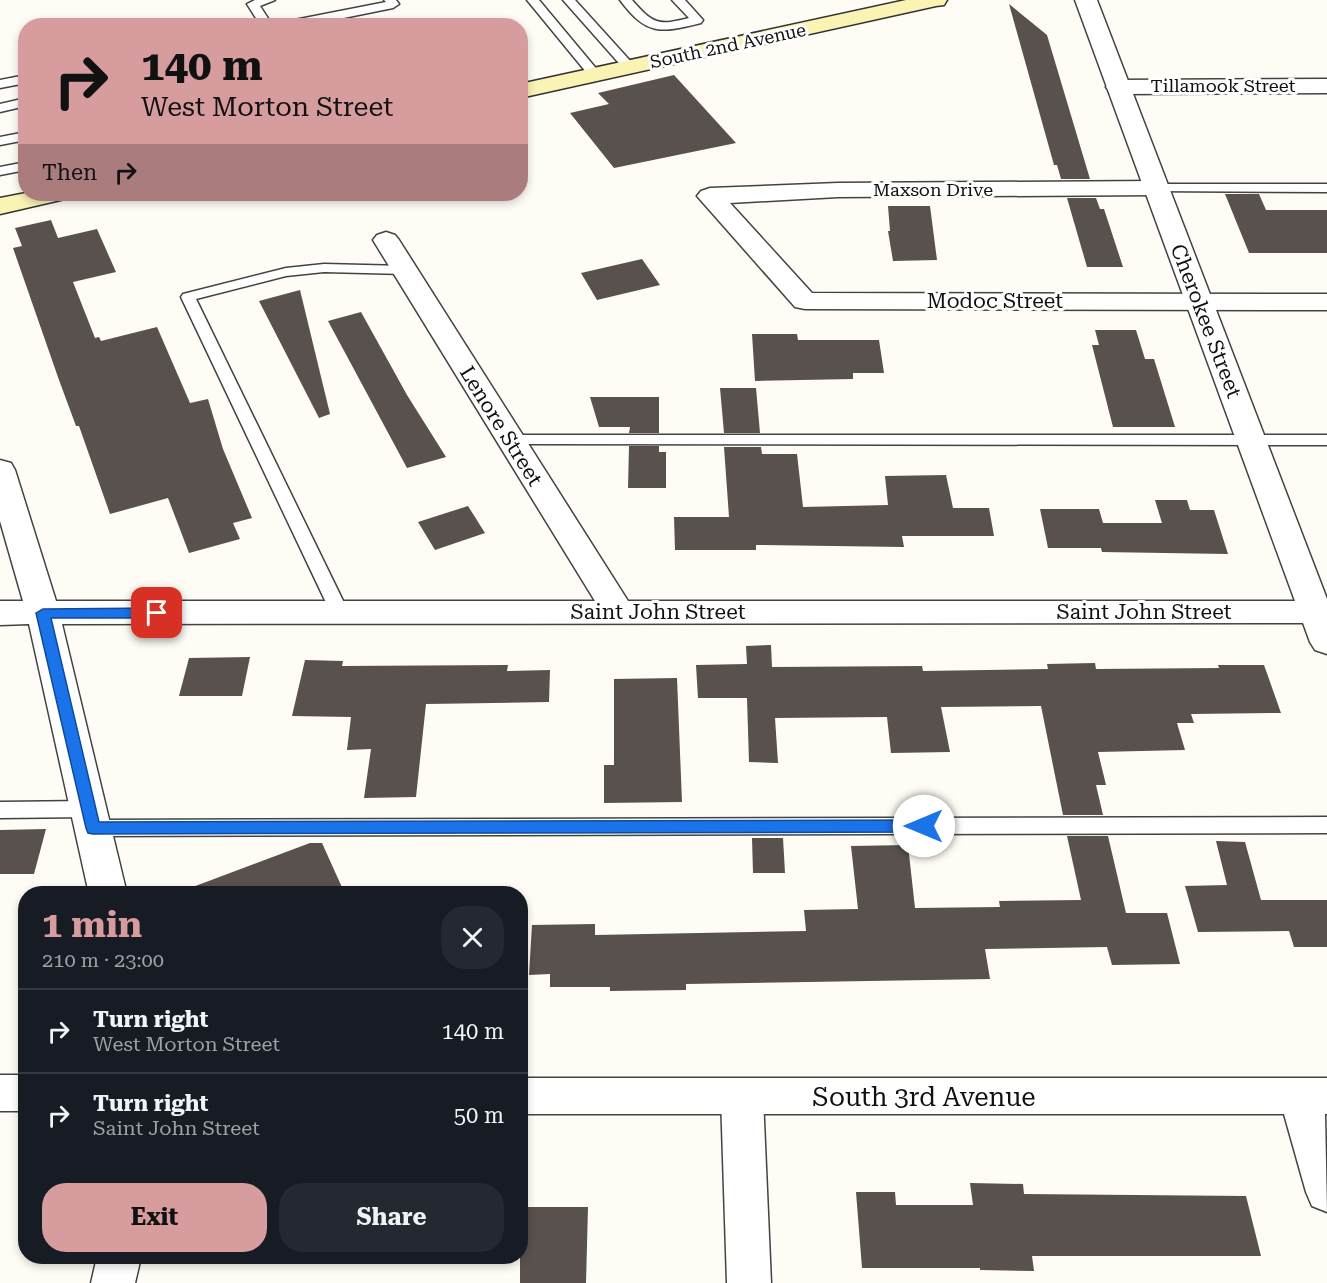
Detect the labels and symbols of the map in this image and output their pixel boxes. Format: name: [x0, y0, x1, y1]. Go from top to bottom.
street label: South 2nd Avenue: [648, 19, 808, 72]
street label: Tillamook Street: [1151, 75, 1296, 96]
street label: Maxson Drive: [873, 179, 993, 200]
street label: Cherokee Street: [1166, 241, 1246, 401]
street label: Modoc Street: [927, 289, 1063, 313]
street label: Lenore Street: [455, 362, 547, 490]
pin: [131, 587, 182, 638]
street label: Saint John Street: [570, 600, 746, 624]
street label: Saint John Street: [1056, 600, 1232, 624]
position arrow: [892, 794, 956, 858]
street label: South 3rd Avenue: [812, 1082, 1036, 1112]

